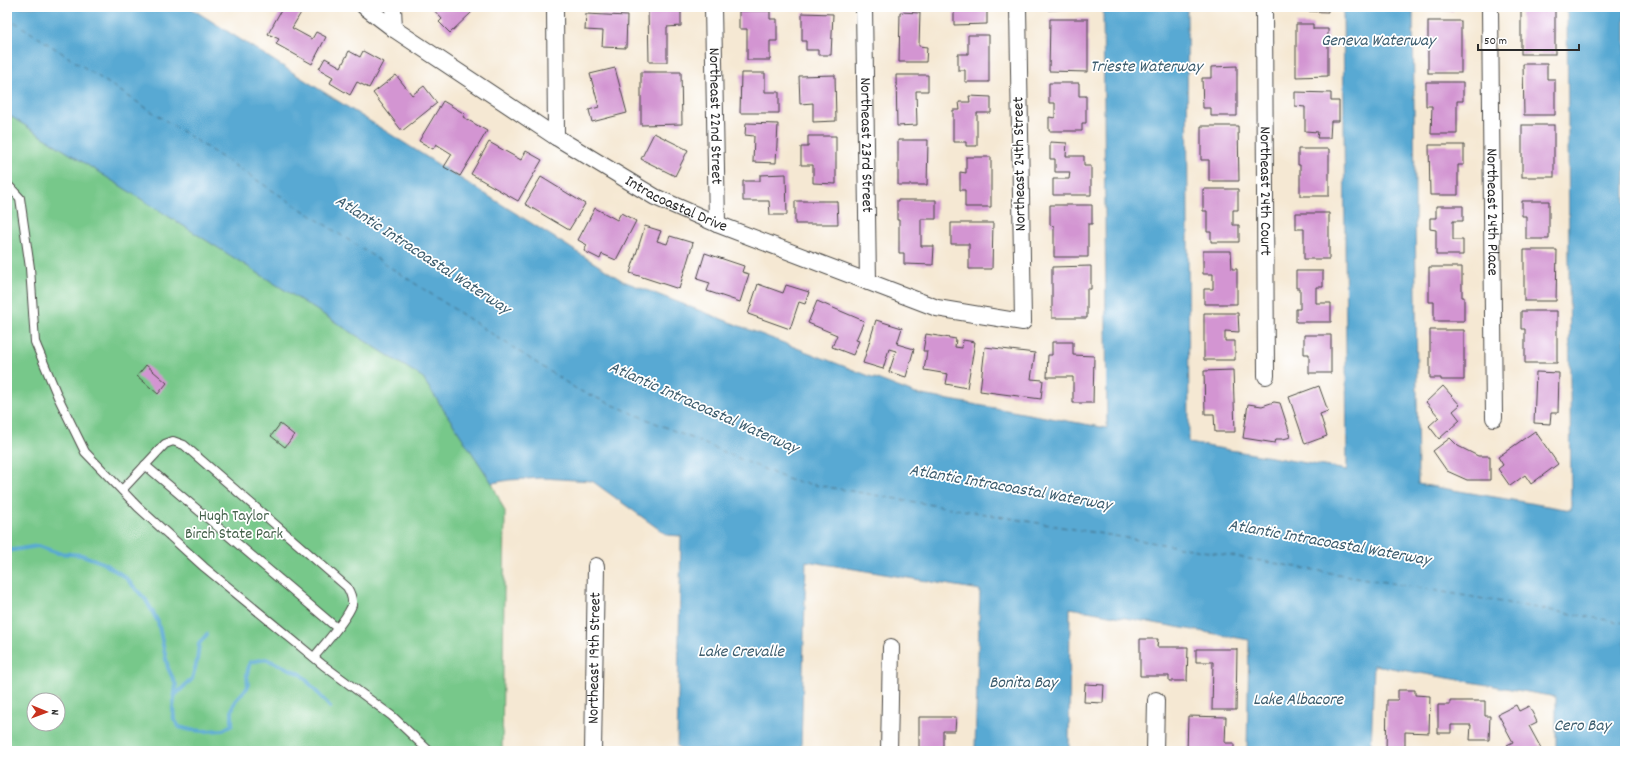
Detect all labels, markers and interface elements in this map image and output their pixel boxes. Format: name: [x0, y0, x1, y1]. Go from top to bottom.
scale bar: [1478, 26, 1579, 52]
water label: Geneva Waterway: [1321, 30, 1437, 54]
text: 50 m: [1484, 33, 1507, 50]
street label: Northeast 22nd Street: [702, 47, 728, 185]
water label: Trieste Waterway: [1090, 56, 1204, 80]
street label: Northeast 23rd Street: [854, 77, 878, 213]
street label: Northeast 24th Street: [1007, 96, 1033, 231]
street label: Northeast 24th Court: [1253, 126, 1277, 256]
street label: Northeast 24th Place: [1480, 148, 1504, 276]
street label: Intracoastal Drive: [620, 170, 731, 238]
water label: Atlantic Intracoastal Waterway: [330, 190, 516, 323]
water label: Atlantic Intracoastal Waterway: [605, 356, 803, 462]
water label: Atlantic Intracoastal Waterway: [907, 459, 1115, 519]
park label: Hugh Taylor Birch State Park: [185, 505, 283, 546]
water label: Atlantic Intracoastal Waterway: [1226, 514, 1434, 574]
street label: Northeast 19th Street: [582, 592, 607, 724]
water label: Lake Crevalle: [698, 641, 786, 665]
water label: Bonita Bay: [989, 672, 1059, 696]
water label: Lake Albacore: [1253, 689, 1345, 713]
north arrow: [26, 692, 66, 732]
text: N: [46, 709, 62, 716]
water label: Cero Bay: [1554, 715, 1612, 739]

